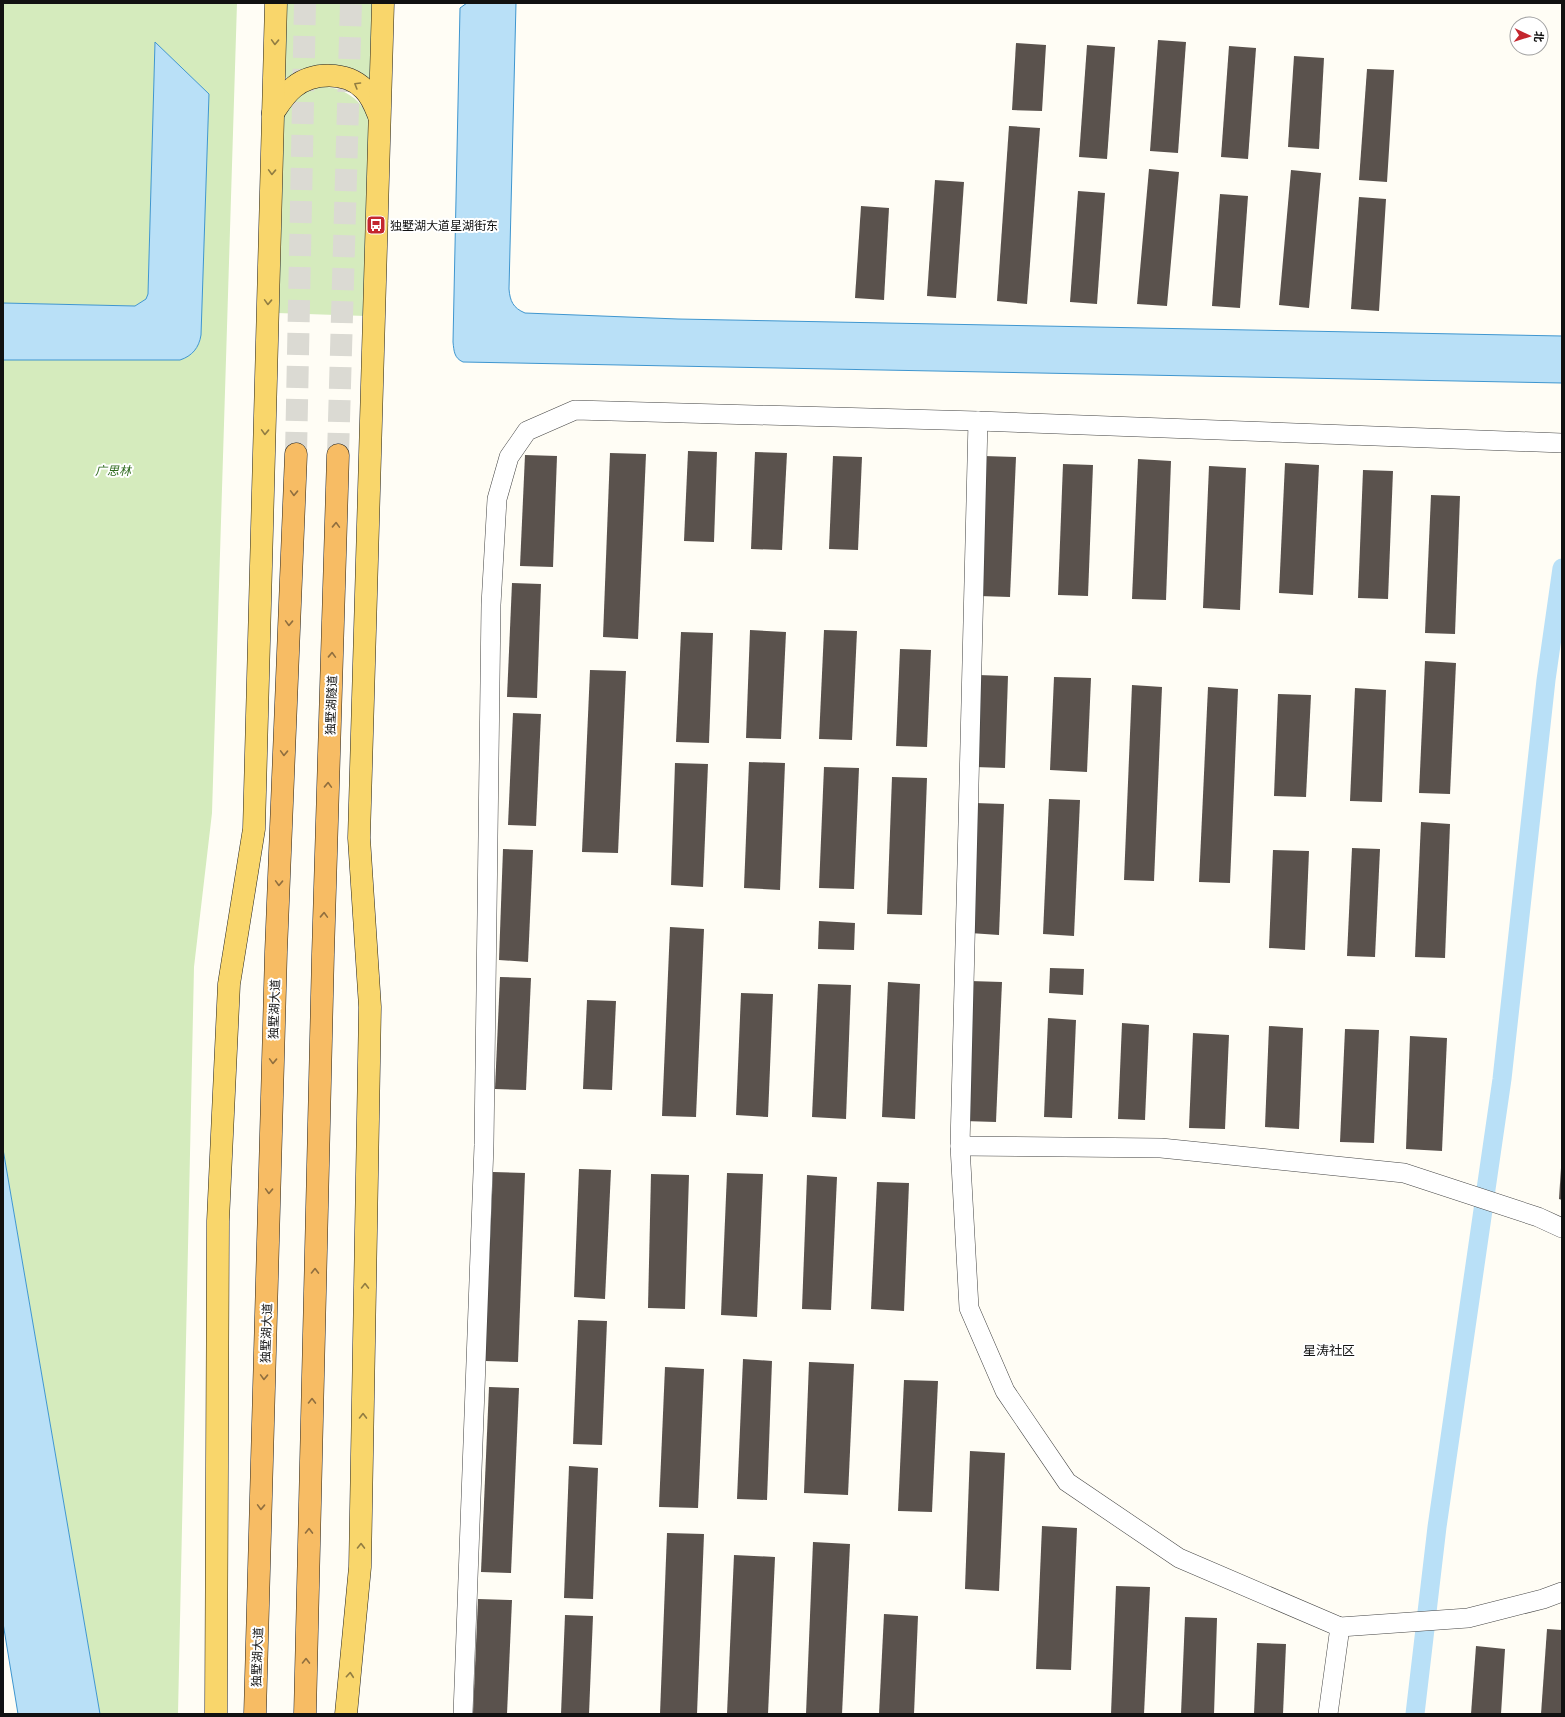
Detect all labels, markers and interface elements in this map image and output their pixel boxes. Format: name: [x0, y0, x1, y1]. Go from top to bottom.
north arrow: [1509, 16, 1549, 56]
text: 北: [1532, 31, 1546, 43]
one-way arrow: [271, 39, 279, 45]
one-way arrow: [354, 82, 361, 89]
one-way arrow: [268, 169, 276, 175]
bus stop icon: 独墅湖大道星湖街东: [365, 214, 387, 236]
place label: 独墅湖大道星湖街东: [390, 218, 498, 233]
one-way arrow: [264, 299, 272, 305]
one-way arrow: [261, 429, 269, 435]
park label: 广思林: [95, 463, 133, 478]
one-way arrow: [290, 490, 298, 496]
one-way arrow: [332, 522, 340, 528]
one-way arrow: [285, 620, 293, 626]
one-way arrow: [328, 652, 336, 658]
street label: 独墅湖隧道: [322, 675, 340, 735]
one-way arrow: [280, 750, 288, 756]
one-way arrow: [324, 782, 332, 788]
one-way arrow: [274, 880, 283, 886]
one-way arrow: [320, 912, 328, 918]
street label: 独墅湖大道: [265, 979, 283, 1039]
one-way arrow: [269, 1058, 277, 1064]
one-way arrow: [265, 1188, 274, 1194]
one-way arrow: [311, 1268, 319, 1274]
one-way arrow: [361, 1283, 369, 1289]
street label: 独墅湖大道: [257, 1303, 275, 1363]
district label: 星涛社区: [1303, 1342, 1355, 1359]
one-way arrow: [260, 1374, 268, 1380]
one-way arrow: [308, 1398, 316, 1404]
one-way arrow: [359, 1413, 367, 1419]
one-way arrow: [257, 1504, 265, 1510]
one-way arrow: [305, 1528, 313, 1534]
one-way arrow: [357, 1543, 365, 1549]
street label: 独墅湖大道: [248, 1627, 266, 1687]
one-way arrow: [302, 1658, 310, 1664]
one-way arrow: [345, 1672, 354, 1678]

